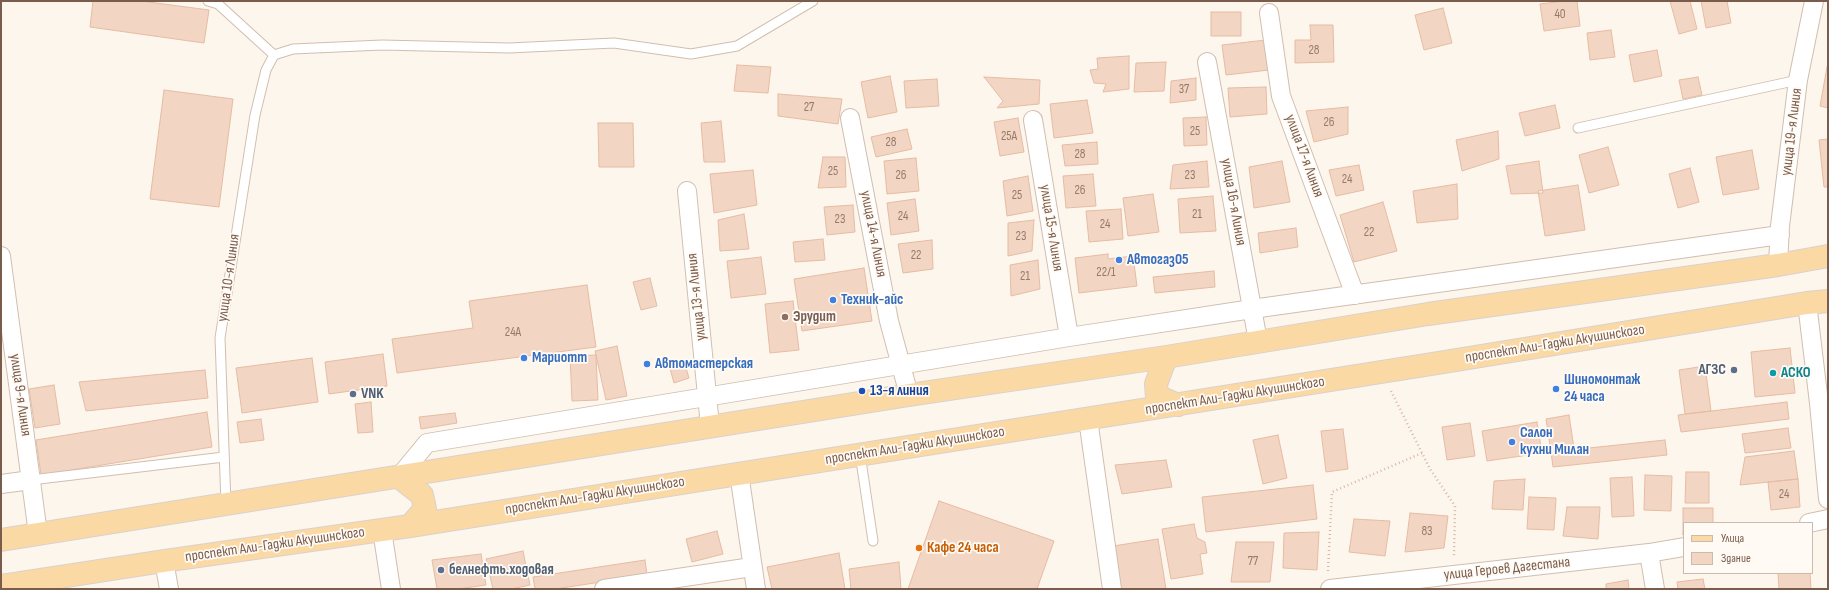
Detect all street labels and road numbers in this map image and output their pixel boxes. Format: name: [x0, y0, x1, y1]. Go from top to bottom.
street label: улица 19-я Линия: [1778, 87, 1806, 177]
street label: улица 17-я Линия: [1281, 112, 1327, 200]
street label: улица 16-я Линия: [1216, 157, 1250, 247]
street label: улица 15-я Линия: [1035, 183, 1067, 273]
street label: улица 14-я Линия: [856, 189, 890, 279]
street label: улица 10-я Линия: [214, 233, 244, 323]
street label: улица 13-я Линия: [683, 252, 711, 342]
street label: проспект Али-Гаджи Акушинского: [1464, 321, 1646, 367]
street label: улица 9-я Линия: [5, 353, 35, 437]
street label: проспект Али-Гаджи Акушинского: [1144, 373, 1326, 419]
street label: проспект Али-Гаджи Акушинского: [824, 423, 1006, 469]
street label: проспект Али-Гаджи Акушинского: [504, 473, 686, 519]
street label: проспект Али-Гаджи Акушинского: [184, 523, 366, 567]
street label: улица Героев Дагестана: [1443, 553, 1571, 585]

